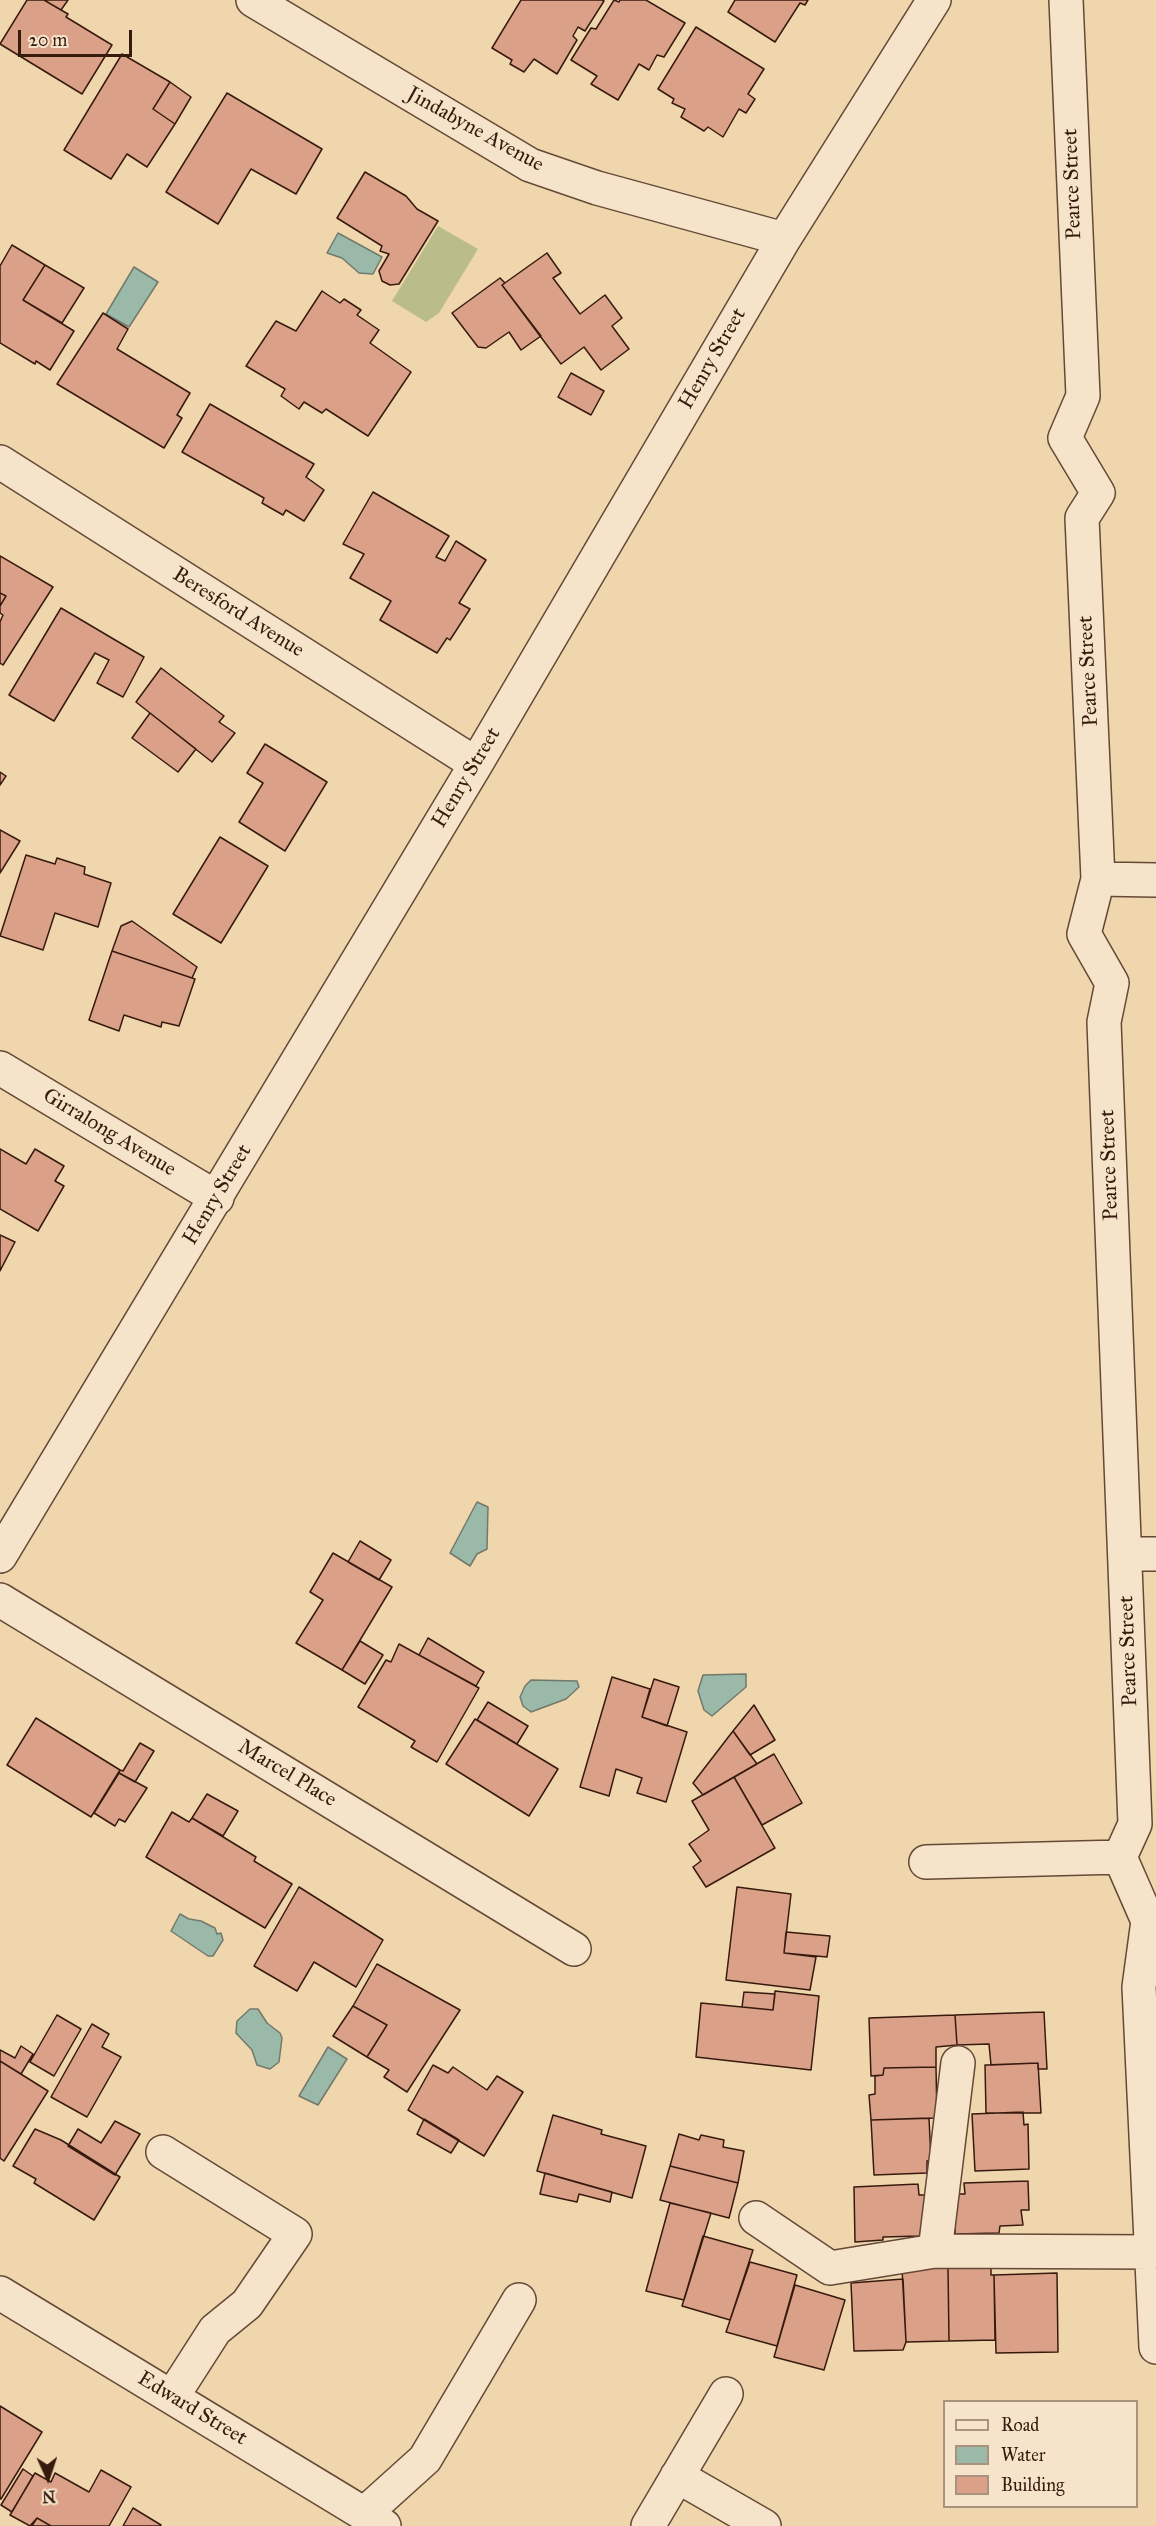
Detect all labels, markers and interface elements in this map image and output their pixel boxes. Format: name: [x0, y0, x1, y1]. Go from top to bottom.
scale bar: [21, 18, 135, 56]
text: 20 m: [29, 29, 67, 51]
street label: Jindabyne Avenue: [402, 82, 548, 178]
street label: Pearce Street: [1058, 128, 1088, 240]
street label: Henry Street: [674, 304, 752, 414]
street label: Beresford Avenue: [168, 563, 308, 663]
street label: Pearce Street: [1074, 615, 1104, 727]
street label: Henry Street: [427, 723, 507, 833]
street label: Girralong Avenue: [38, 1083, 180, 1183]
street label: Pearce Street: [1095, 1109, 1125, 1221]
street label: Henry Street: [178, 1140, 258, 1250]
street label: Pearce Street: [1114, 1595, 1144, 1707]
street label: Marcel Place: [233, 1735, 341, 1813]
street label: Edward Street: [133, 2367, 251, 2451]
legend: [943, 2400, 1138, 2508]
text: Road: [1001, 2414, 1039, 2436]
text: Water: [1001, 2444, 1045, 2466]
north arrow: [18, 2448, 78, 2508]
text: Building: [1001, 2474, 1064, 2496]
text: N: [42, 2487, 56, 2506]

